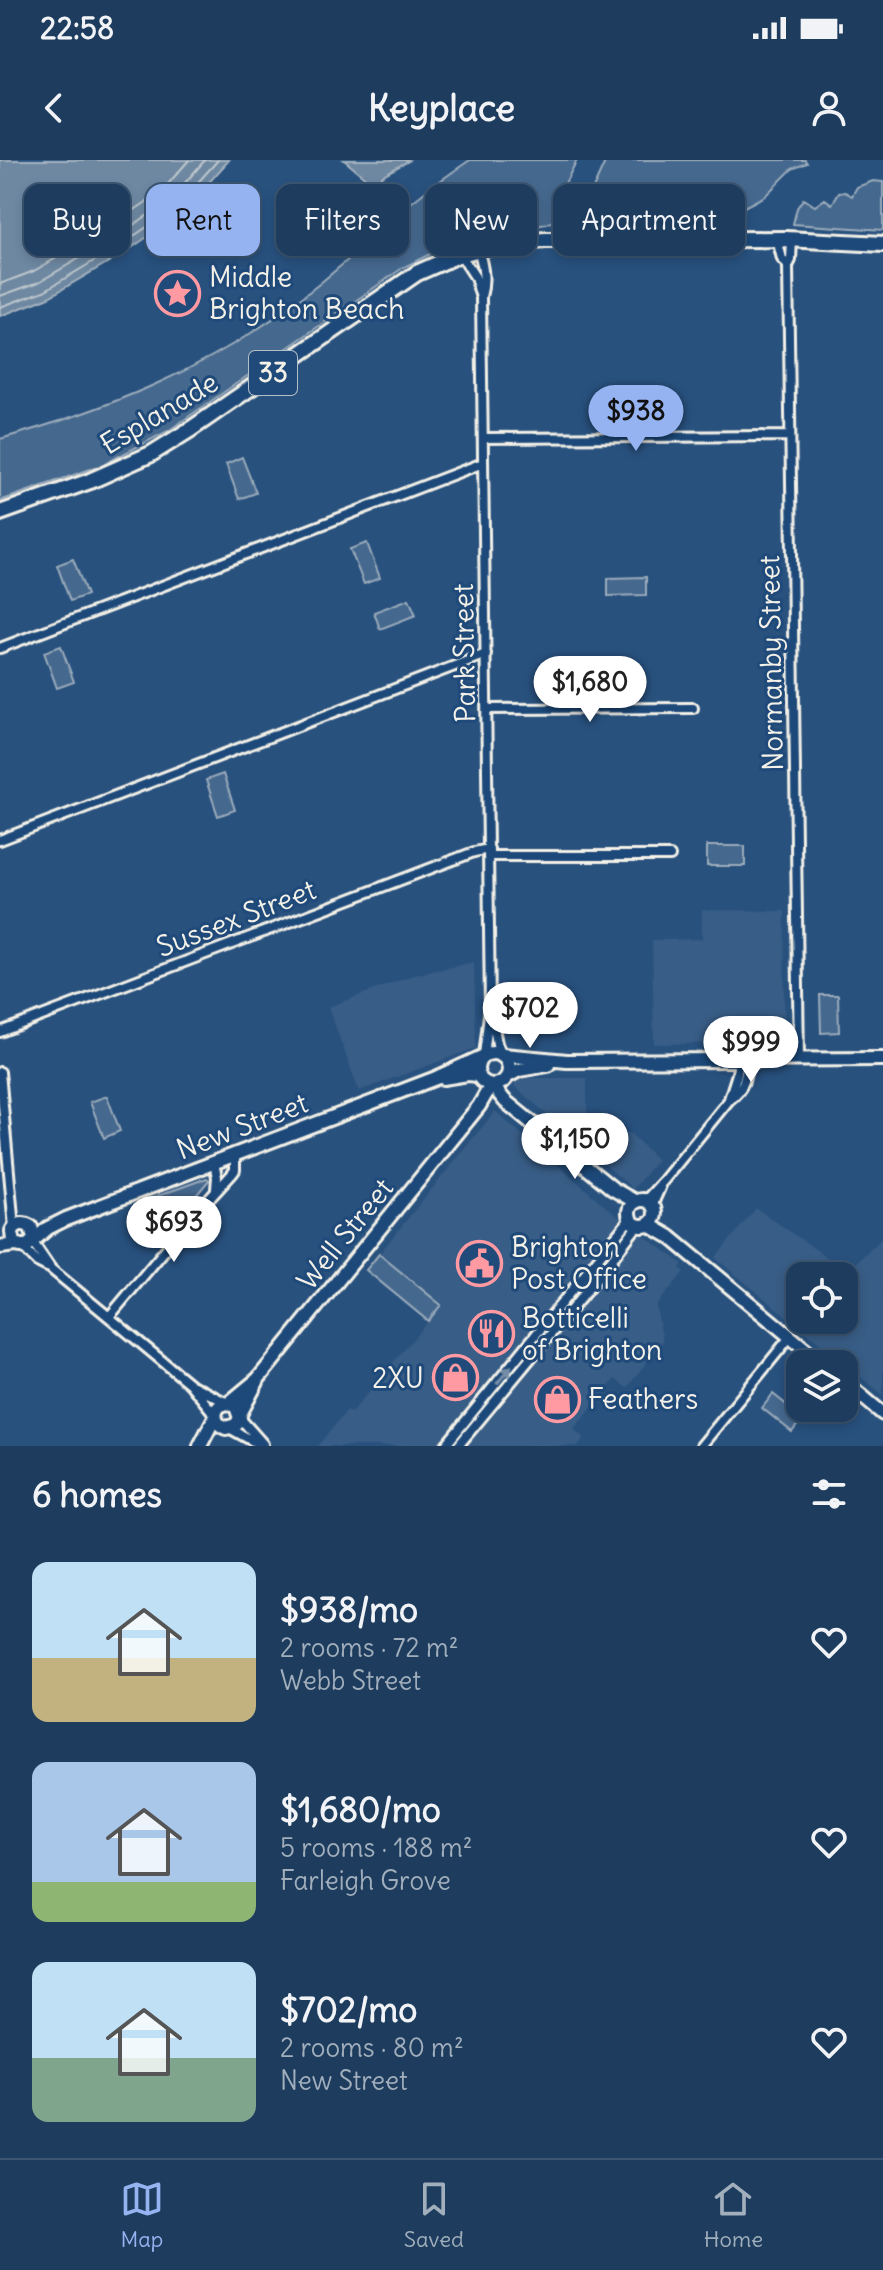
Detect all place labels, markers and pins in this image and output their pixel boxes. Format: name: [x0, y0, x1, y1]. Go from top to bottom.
place label: Middle Brighton Beach: [209, 259, 404, 327]
place icon: Middle Brighton Beach: [154, 269, 202, 317]
pin: $938: [589, 385, 683, 453]
pin: $1,680: [525, 656, 655, 724]
pin: $702: [483, 982, 577, 1050]
pin: $999: [704, 1016, 798, 1084]
pin: $1,150: [510, 1113, 640, 1181]
pin: $693: [127, 1196, 221, 1264]
place label: Brighton Post Office: [511, 1229, 647, 1297]
public building icon: Brighton Post Office: [456, 1239, 504, 1287]
place label: Botticelli of Brighton: [522, 1300, 662, 1368]
restaurant icon: Botticelli of Brighton: [467, 1310, 515, 1358]
shop icon: 2XU: [431, 1354, 479, 1402]
place label: 2XU: [372, 1360, 424, 1396]
shop icon: Feathers: [533, 1375, 581, 1423]
place label: Feathers: [588, 1381, 698, 1417]

